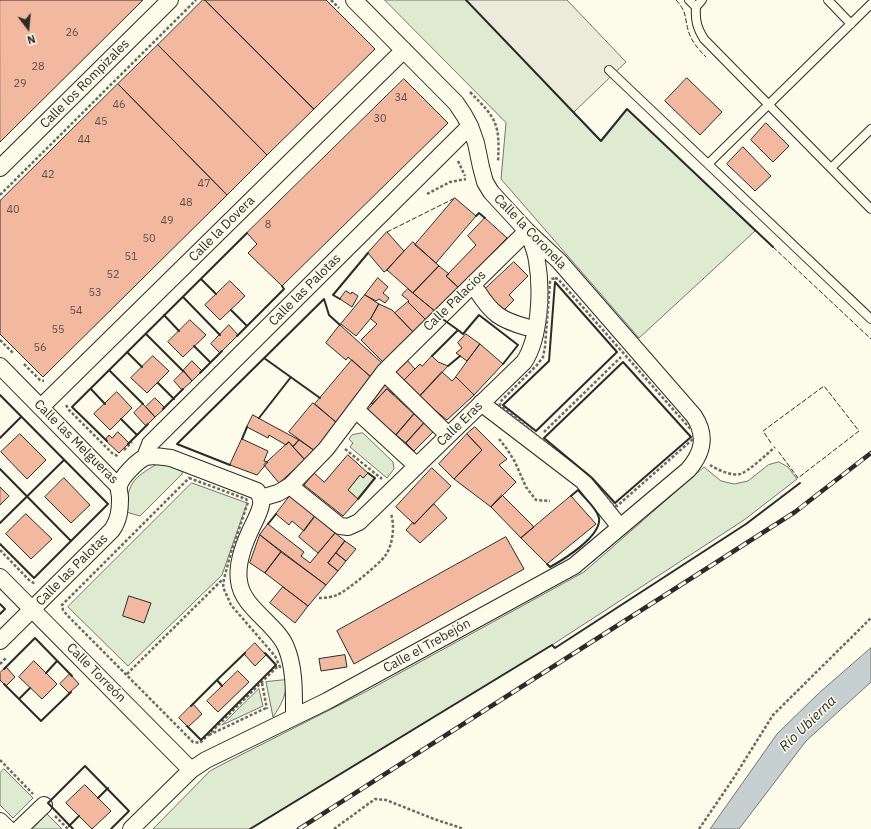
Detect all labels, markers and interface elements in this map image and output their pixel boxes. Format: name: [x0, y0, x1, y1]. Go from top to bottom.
north arrow: [8, 8, 48, 48]
house number: 26: [65, 26, 79, 40]
text: N: [26, 32, 37, 47]
street label: Calle los Rompizales: [37, 36, 133, 132]
house number: 28: [31, 60, 45, 74]
house number: 29: [13, 77, 27, 91]
house number: 34: [394, 91, 408, 105]
house number: 46: [112, 98, 126, 112]
house number: 30: [373, 112, 387, 126]
house number: 45: [94, 115, 108, 129]
house number: 44: [77, 133, 91, 147]
house number: 42: [41, 168, 55, 182]
house number: 47: [197, 177, 211, 191]
street label: Calle la Coronela: [490, 191, 570, 273]
street label: Calle la Dovera: [186, 193, 258, 265]
house number: 48: [179, 196, 193, 210]
house number: 40: [6, 203, 20, 217]
house number: 49: [160, 214, 174, 228]
house number: 8: [265, 218, 271, 232]
house number: 50: [142, 232, 156, 246]
house number: 51: [124, 250, 138, 264]
street label: Calle las Palotas: [266, 251, 344, 329]
street label: Calle Palacios: [421, 267, 489, 335]
house number: 52: [106, 268, 120, 282]
house number: 53: [88, 286, 102, 300]
house number: 54: [69, 304, 83, 318]
house number: 55: [51, 323, 65, 337]
house number: 56: [33, 341, 47, 355]
street label: Calle las Melgueras: [31, 397, 121, 487]
street label: Calle Eras: [434, 398, 486, 450]
street label: Calle las Palotas: [33, 531, 111, 609]
street label: Calle el Trebejón: [381, 616, 473, 676]
street label: Calle Torreón: [63, 640, 129, 706]
water label: Río Ubierna: [776, 693, 840, 755]

